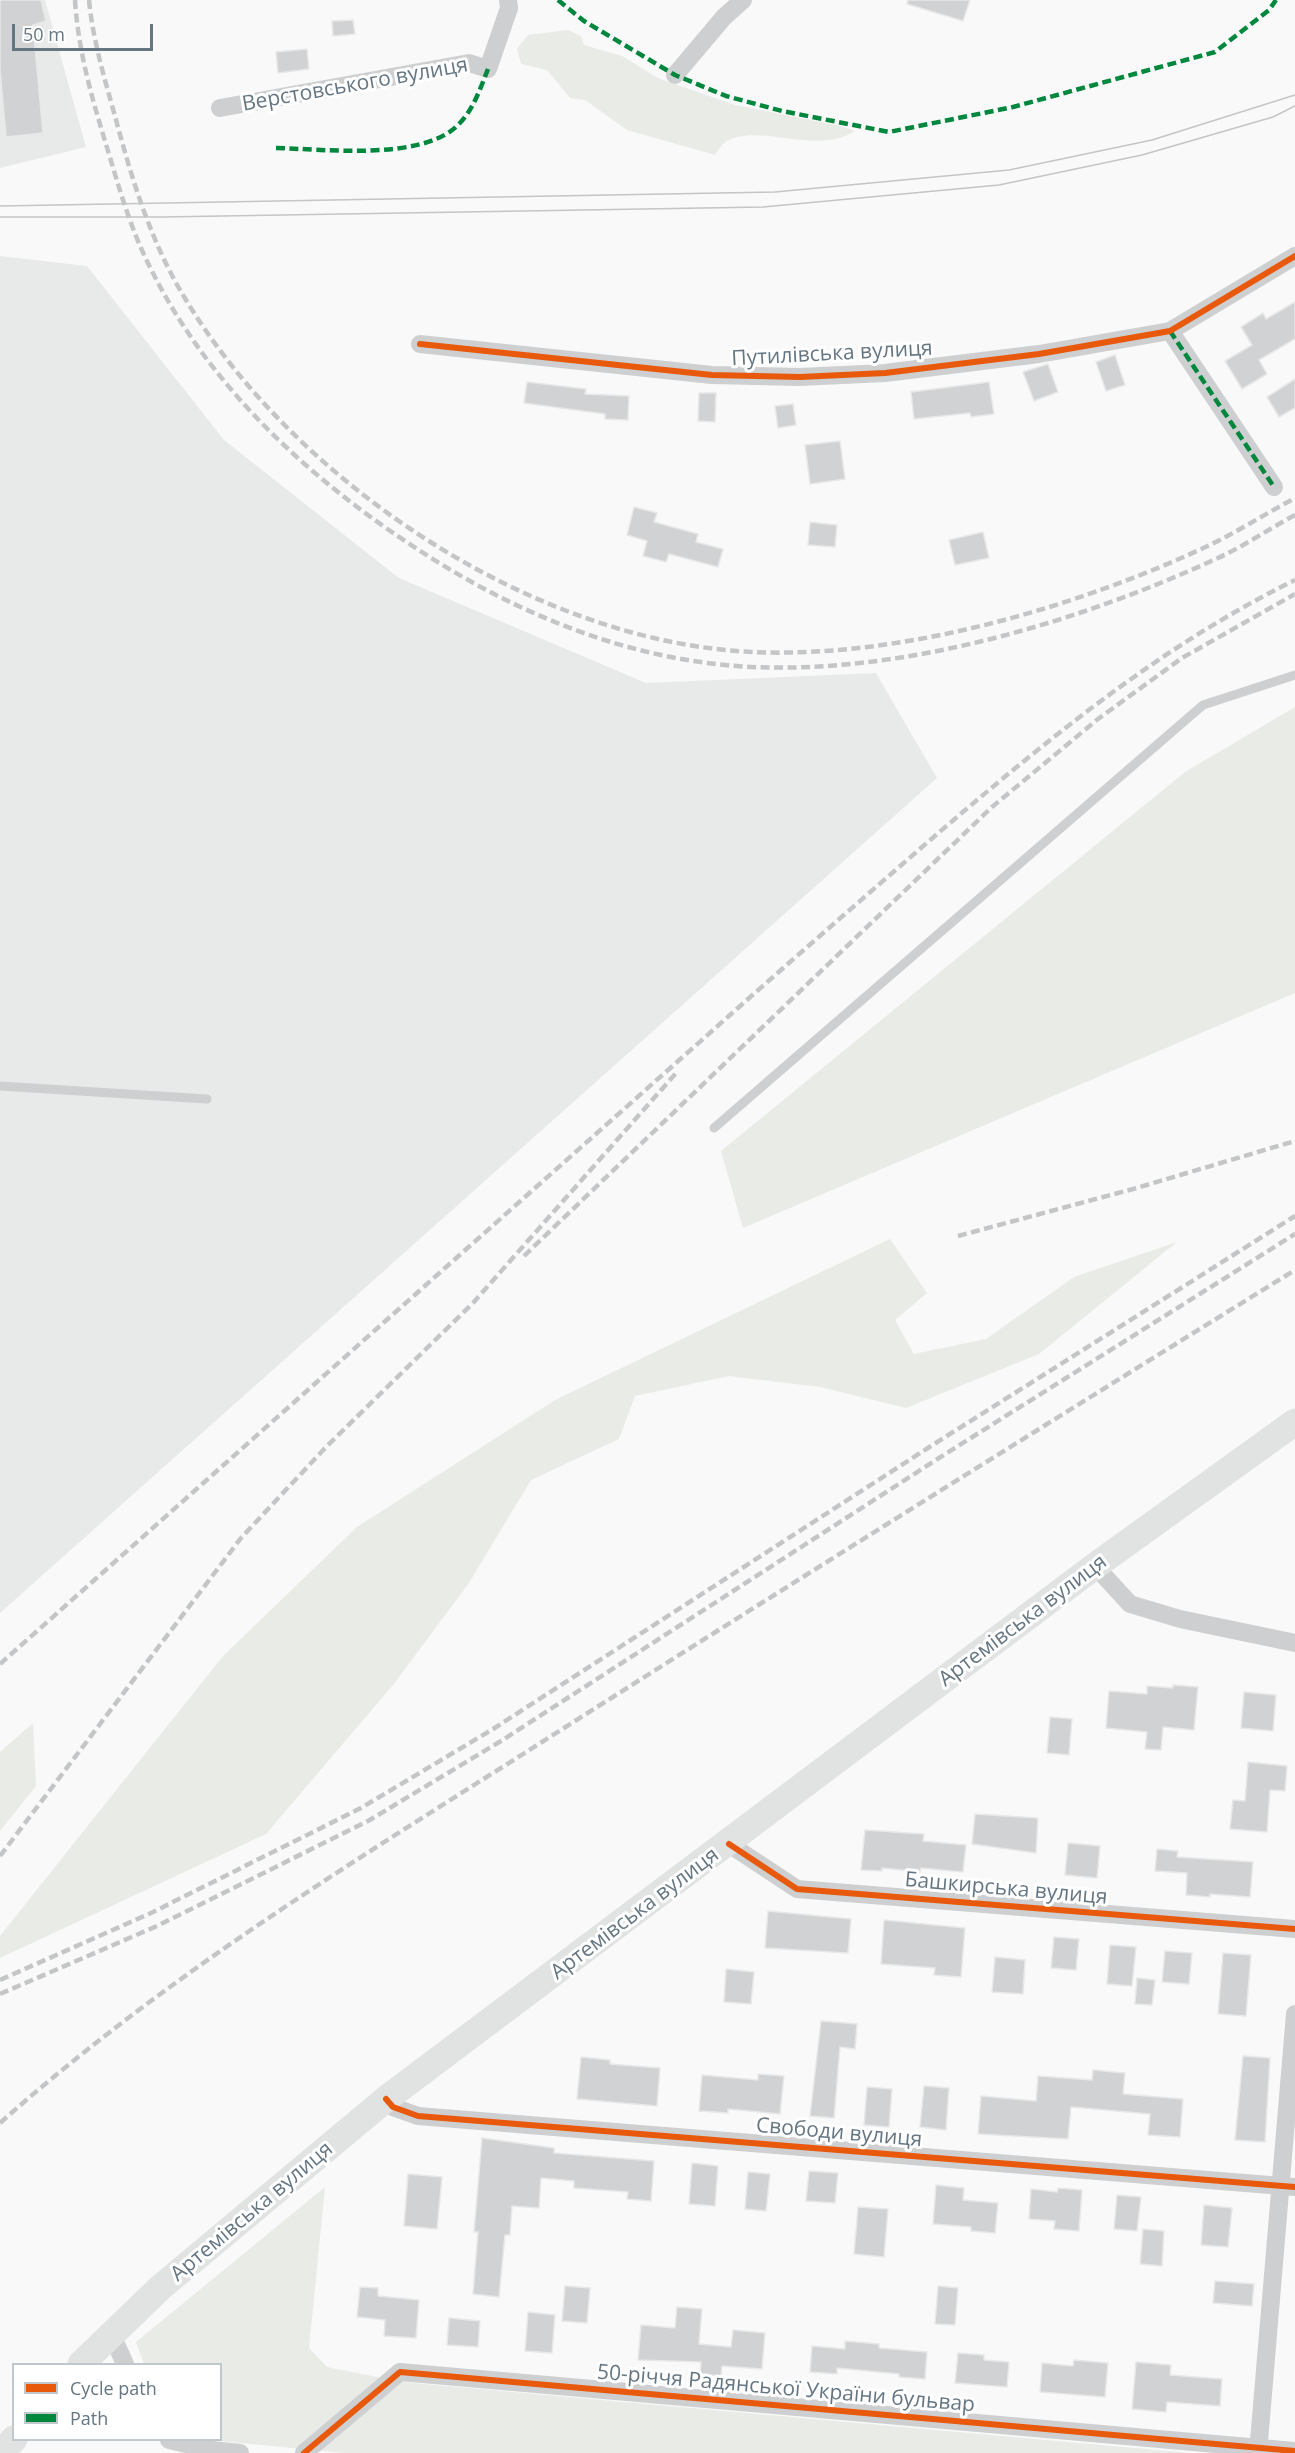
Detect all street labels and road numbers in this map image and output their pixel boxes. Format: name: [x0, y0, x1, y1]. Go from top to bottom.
street label: Верстовського вулиця: [240, 53, 470, 117]
street label: Путилівська вулиця: [731, 336, 933, 372]
street label: Артемівська вулиця: [934, 1550, 1112, 1692]
street label: Артемівська вулиця: [546, 1843, 724, 1985]
street label: Башкирська вулиця: [904, 1868, 1108, 1910]
street label: Свободи вулиця: [755, 2113, 923, 2153]
street label: Артемівська вулиця: [166, 2137, 338, 2287]
street label: 50-річчя Радянської України бульвар: [596, 2360, 976, 2418]

